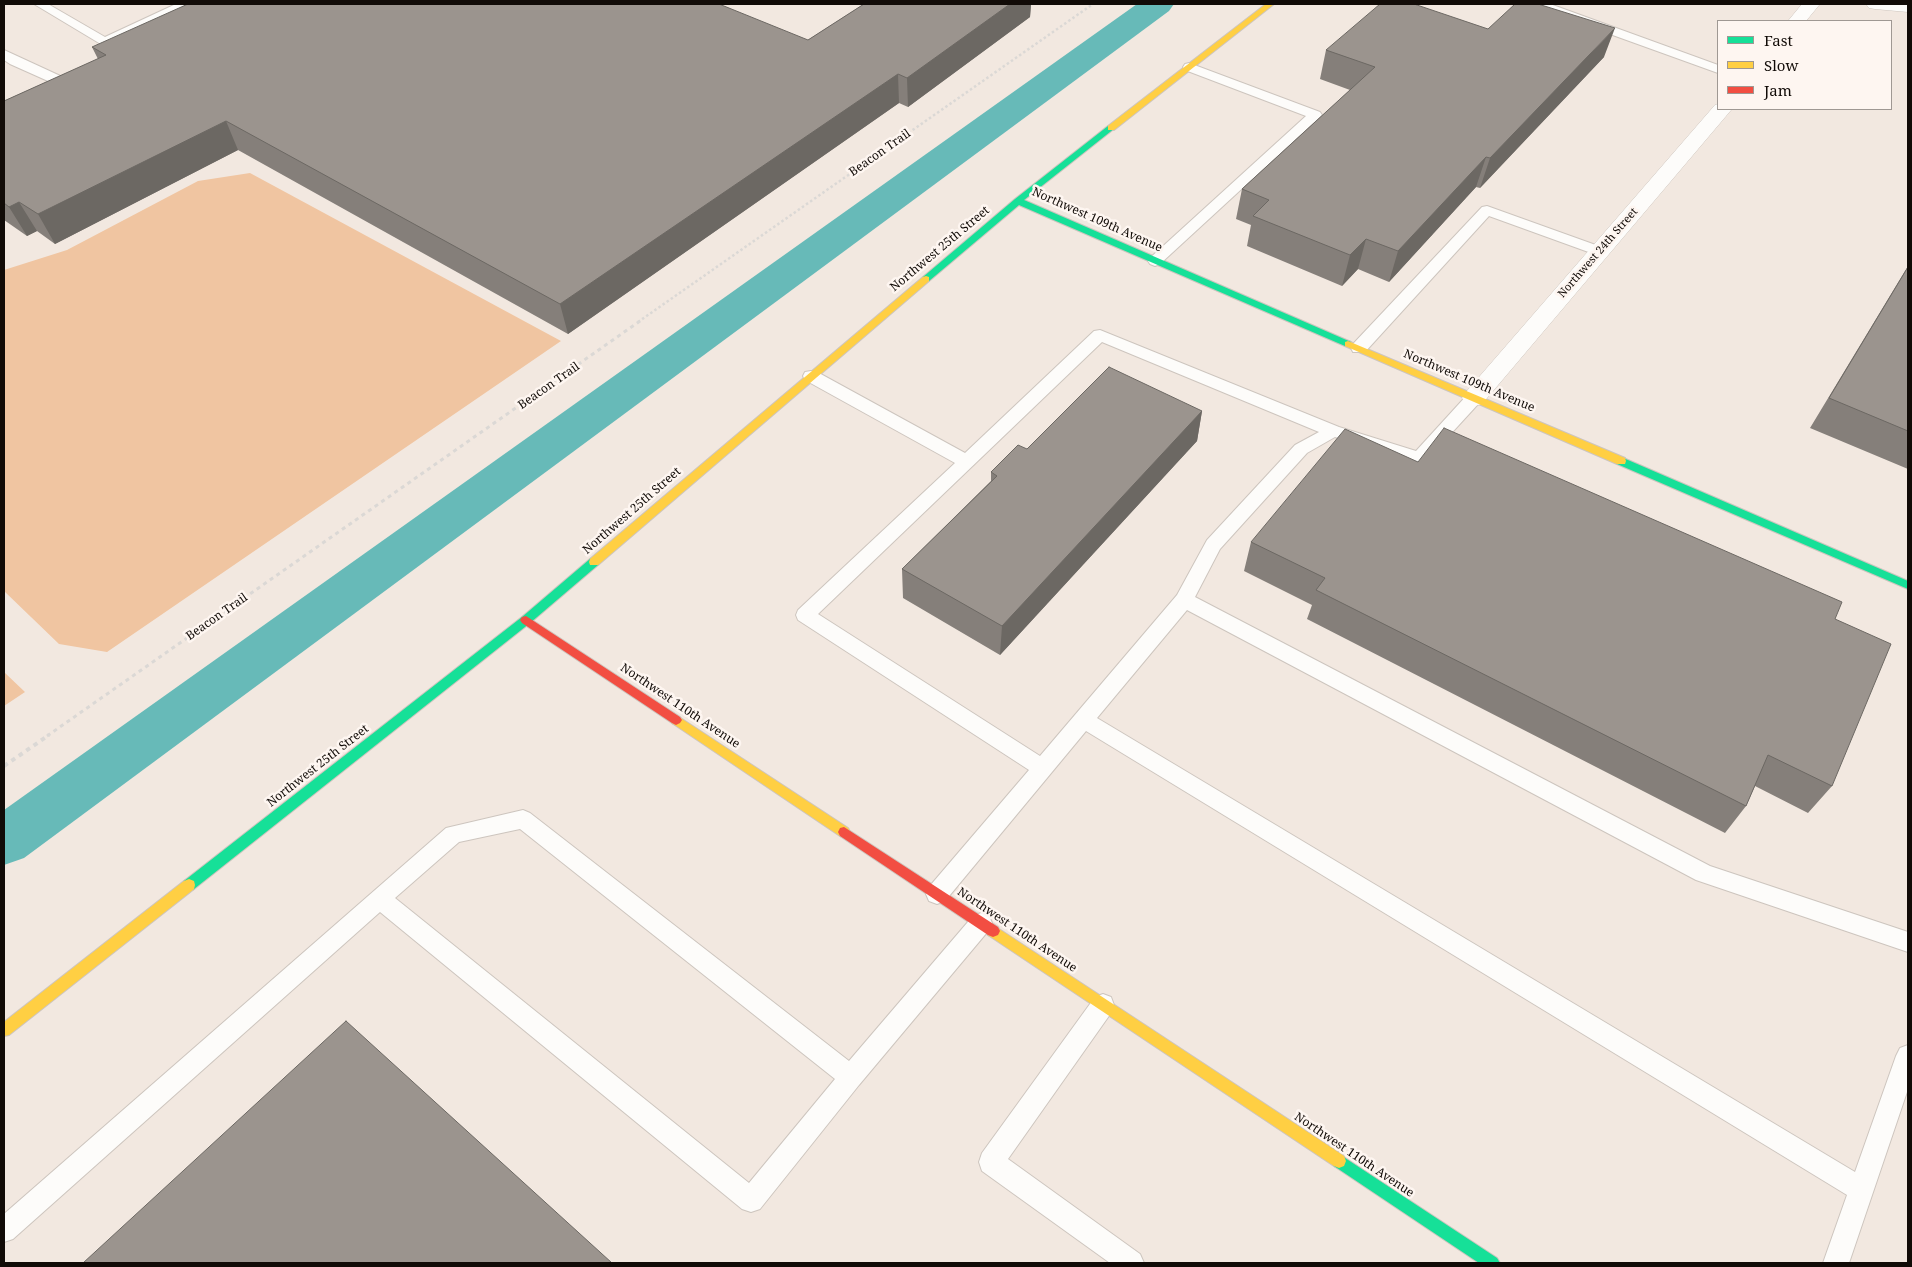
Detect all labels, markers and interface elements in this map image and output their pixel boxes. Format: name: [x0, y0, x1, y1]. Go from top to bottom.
legend: [1717, 20, 1892, 110]
text: Fast: [1764, 30, 1793, 50]
text: Slow: [1764, 55, 1798, 75]
text: Jam: [1764, 80, 1792, 100]
street label: Beacon Trail: [846, 127, 914, 179]
street label: Northwest 109th Avenue: [1030, 185, 1164, 255]
street label: Northwest 25th Street: [888, 203, 992, 295]
street label: Northwest 24th Street: [1555, 205, 1641, 301]
street label: Northwest 109th Avenue: [1401, 347, 1537, 415]
street label: Beacon Trail: [515, 360, 583, 412]
street label: Northwest 25th Street: [580, 465, 684, 557]
street label: Beacon Trail: [183, 591, 251, 643]
street label: Northwest 110th Avenue: [617, 661, 743, 751]
street label: Northwest 25th Street: [264, 722, 372, 810]
street label: Northwest 110th Avenue: [954, 885, 1080, 975]
street label: Northwest 110th Avenue: [1291, 1110, 1417, 1200]

